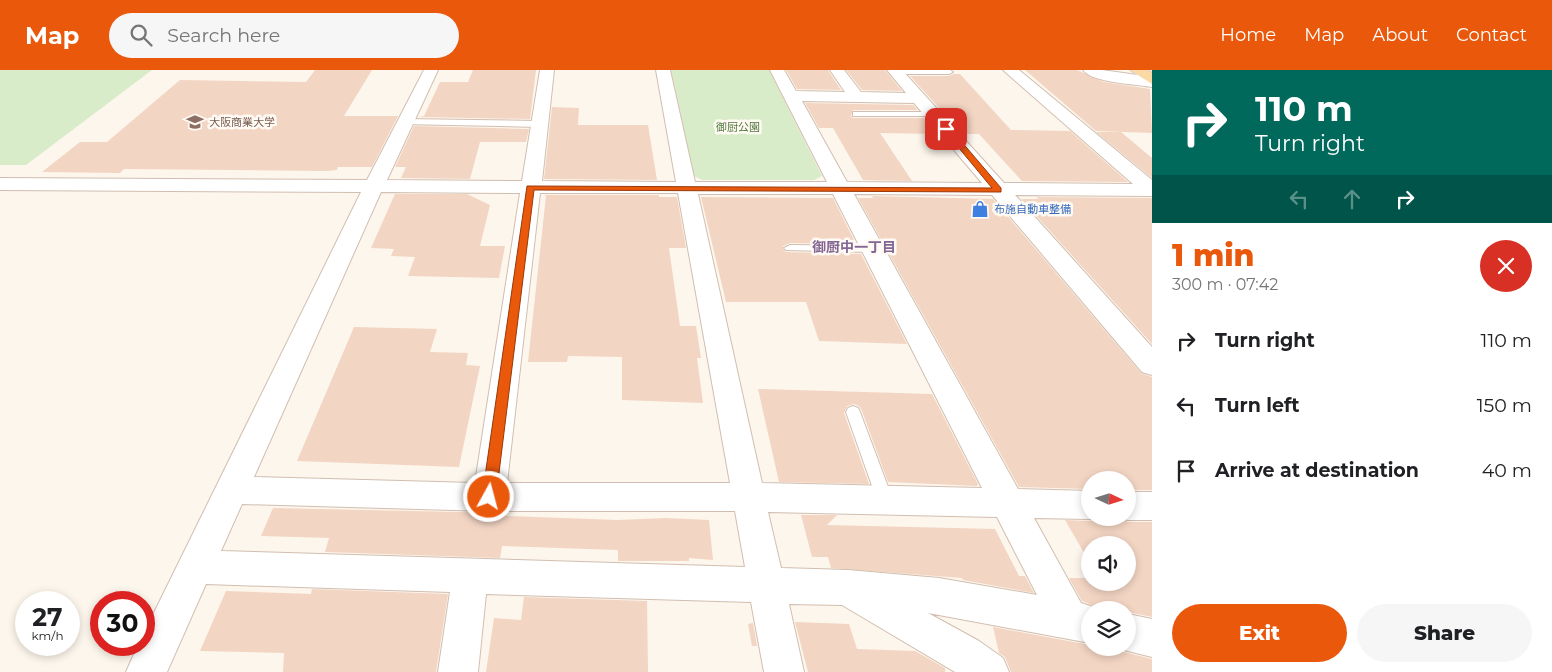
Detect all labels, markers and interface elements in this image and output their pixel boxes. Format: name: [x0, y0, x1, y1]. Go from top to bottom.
search box: [109, 13, 459, 58]
text: Map: [25, 21, 79, 50]
icon: search: [127, 21, 155, 49]
text: Search here: [167, 24, 280, 47]
text: Home: [1220, 24, 1276, 46]
text: Map: [1304, 24, 1344, 46]
text: About: [1372, 24, 1428, 46]
text: Contact: [1456, 24, 1527, 46]
text: 110 m: [1255, 87, 1353, 130]
icon: right: [1172, 90, 1237, 155]
pin: [925, 108, 967, 150]
school or university icon: 大阪商業大学: [185, 112, 205, 132]
place label: 大阪商業大学: [209, 115, 275, 129]
icon: arrive: [932, 115, 960, 143]
park label: 御厨公園: [715, 120, 760, 134]
text: Turn right: [1255, 130, 1365, 157]
icon: left: [1285, 185, 1313, 213]
icon: ahead: [1338, 185, 1366, 213]
icon: right: [1391, 185, 1419, 213]
shop icon: 布施自動車整備: [970, 199, 990, 219]
place label: 布施自動車整備: [994, 202, 1071, 216]
text: 1 min: [1172, 237, 1255, 274]
district label: 御厨中一丁目: [812, 238, 896, 256]
button: close: [1480, 240, 1532, 292]
text: 300 m · 07:42: [1172, 275, 1278, 294]
icon: right: [1172, 327, 1200, 355]
text: Turn right: [1215, 329, 1315, 352]
text: 110 m: [1481, 329, 1532, 352]
icon: left: [1172, 392, 1200, 420]
text: Turn left: [1215, 394, 1300, 417]
text: 150 m: [1477, 394, 1532, 417]
icon: arrive: [1172, 457, 1200, 485]
text: Arrive at destination: [1215, 459, 1419, 482]
text: 40 m: [1482, 459, 1532, 482]
position arrow: [462, 470, 514, 522]
north arrow: [1081, 471, 1136, 526]
map controls: [1081, 471, 1136, 656]
button: sound: [1081, 536, 1136, 591]
speed limit sign: 30: [90, 591, 155, 656]
button: layers: [1081, 601, 1136, 656]
text: 27: [32, 602, 63, 632]
button: Exit: [1172, 604, 1347, 662]
button: Share: [1357, 604, 1532, 662]
text: km/h: [31, 628, 64, 643]

